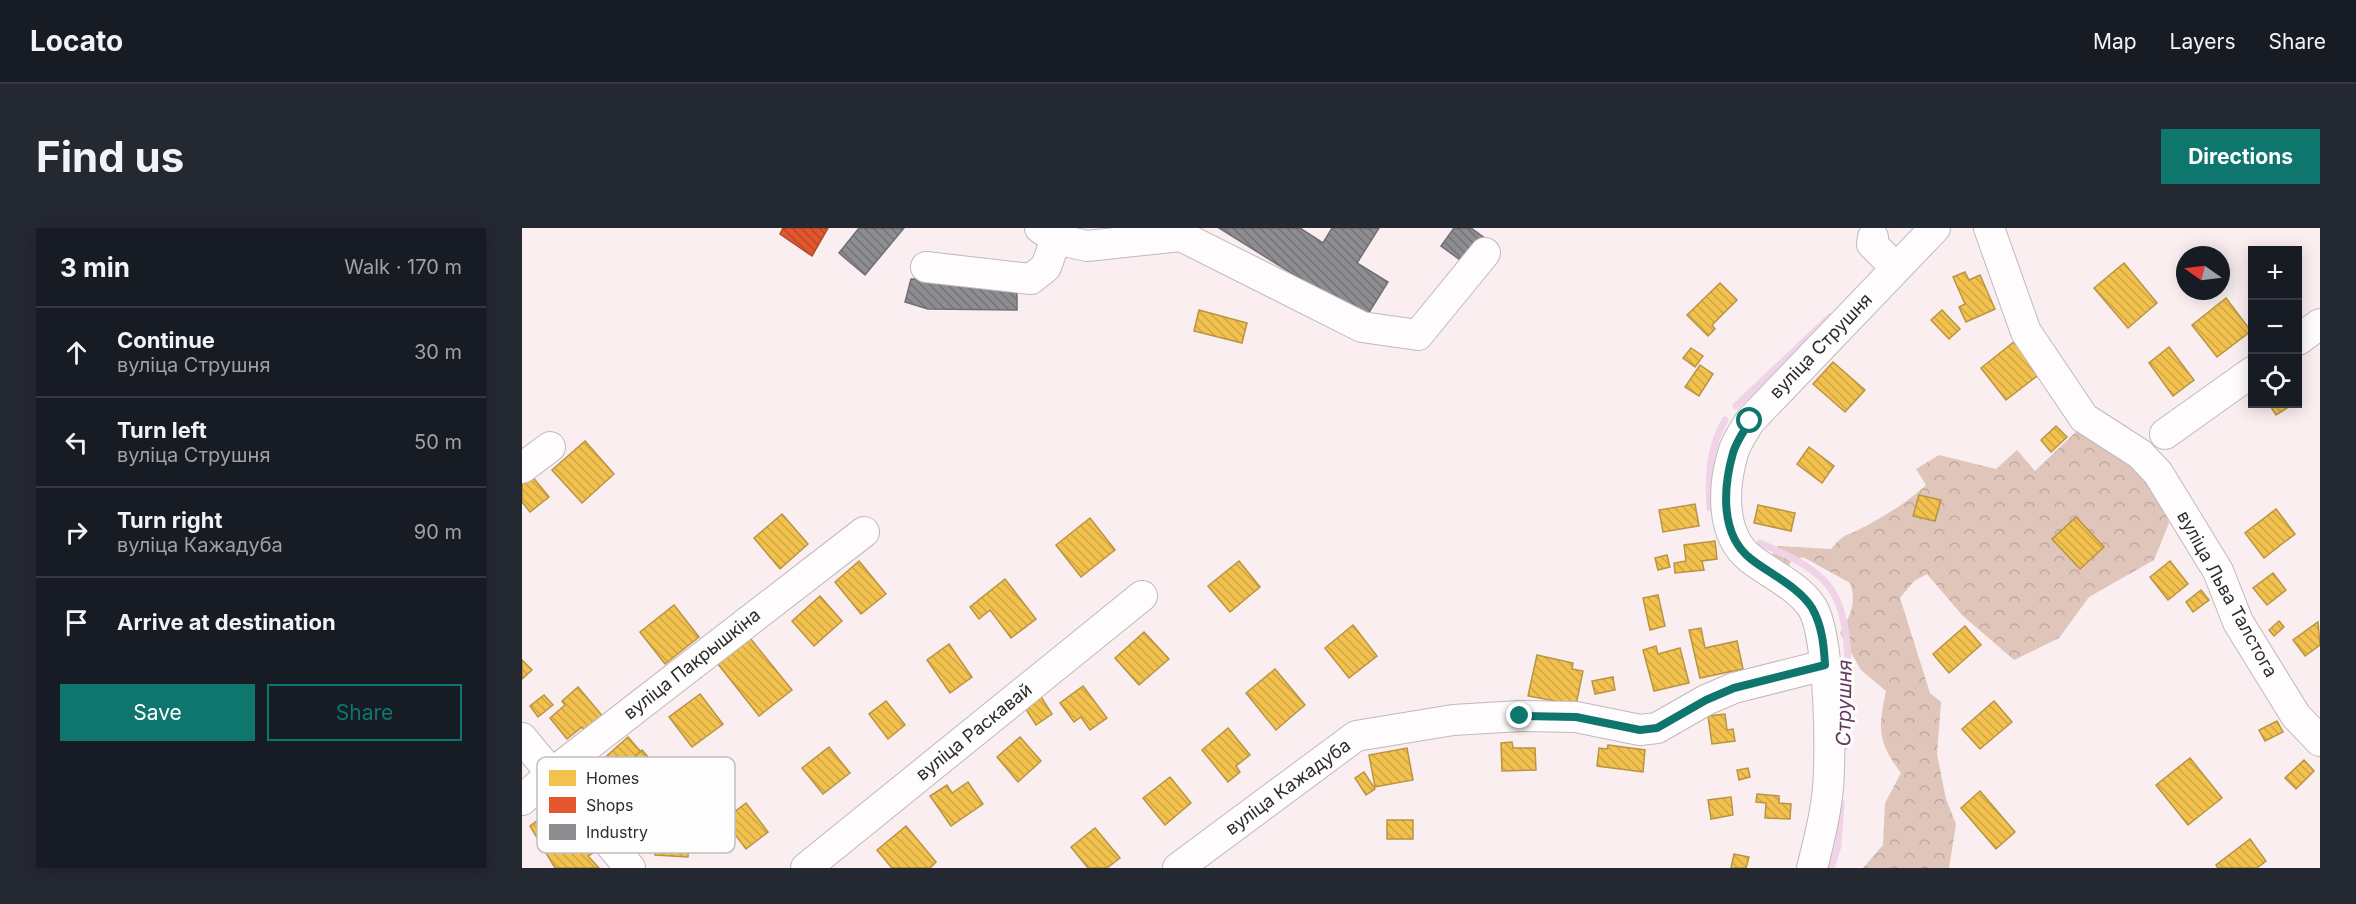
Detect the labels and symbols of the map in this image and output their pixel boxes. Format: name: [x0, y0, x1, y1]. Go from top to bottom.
north arrow: [2176, 246, 2230, 300]
street label: вуліца Струшня: [1765, 289, 1876, 403]
route start: [1736, 407, 1762, 433]
street label: вуліца Льва Талстога: [2173, 507, 2282, 681]
street label: вуліца Пакрышкіна: [619, 604, 764, 723]
water label: Струшня: [1831, 659, 1857, 747]
street label: вуліца Раскавай: [912, 679, 1036, 785]
route end: [1506, 702, 1532, 728]
street label: вуліца Кажадуба: [1221, 734, 1354, 839]
legend: [537, 757, 735, 853]
text: Homes: [586, 768, 639, 788]
text: Shops: [586, 795, 634, 815]
text: Industry: [586, 822, 648, 842]

